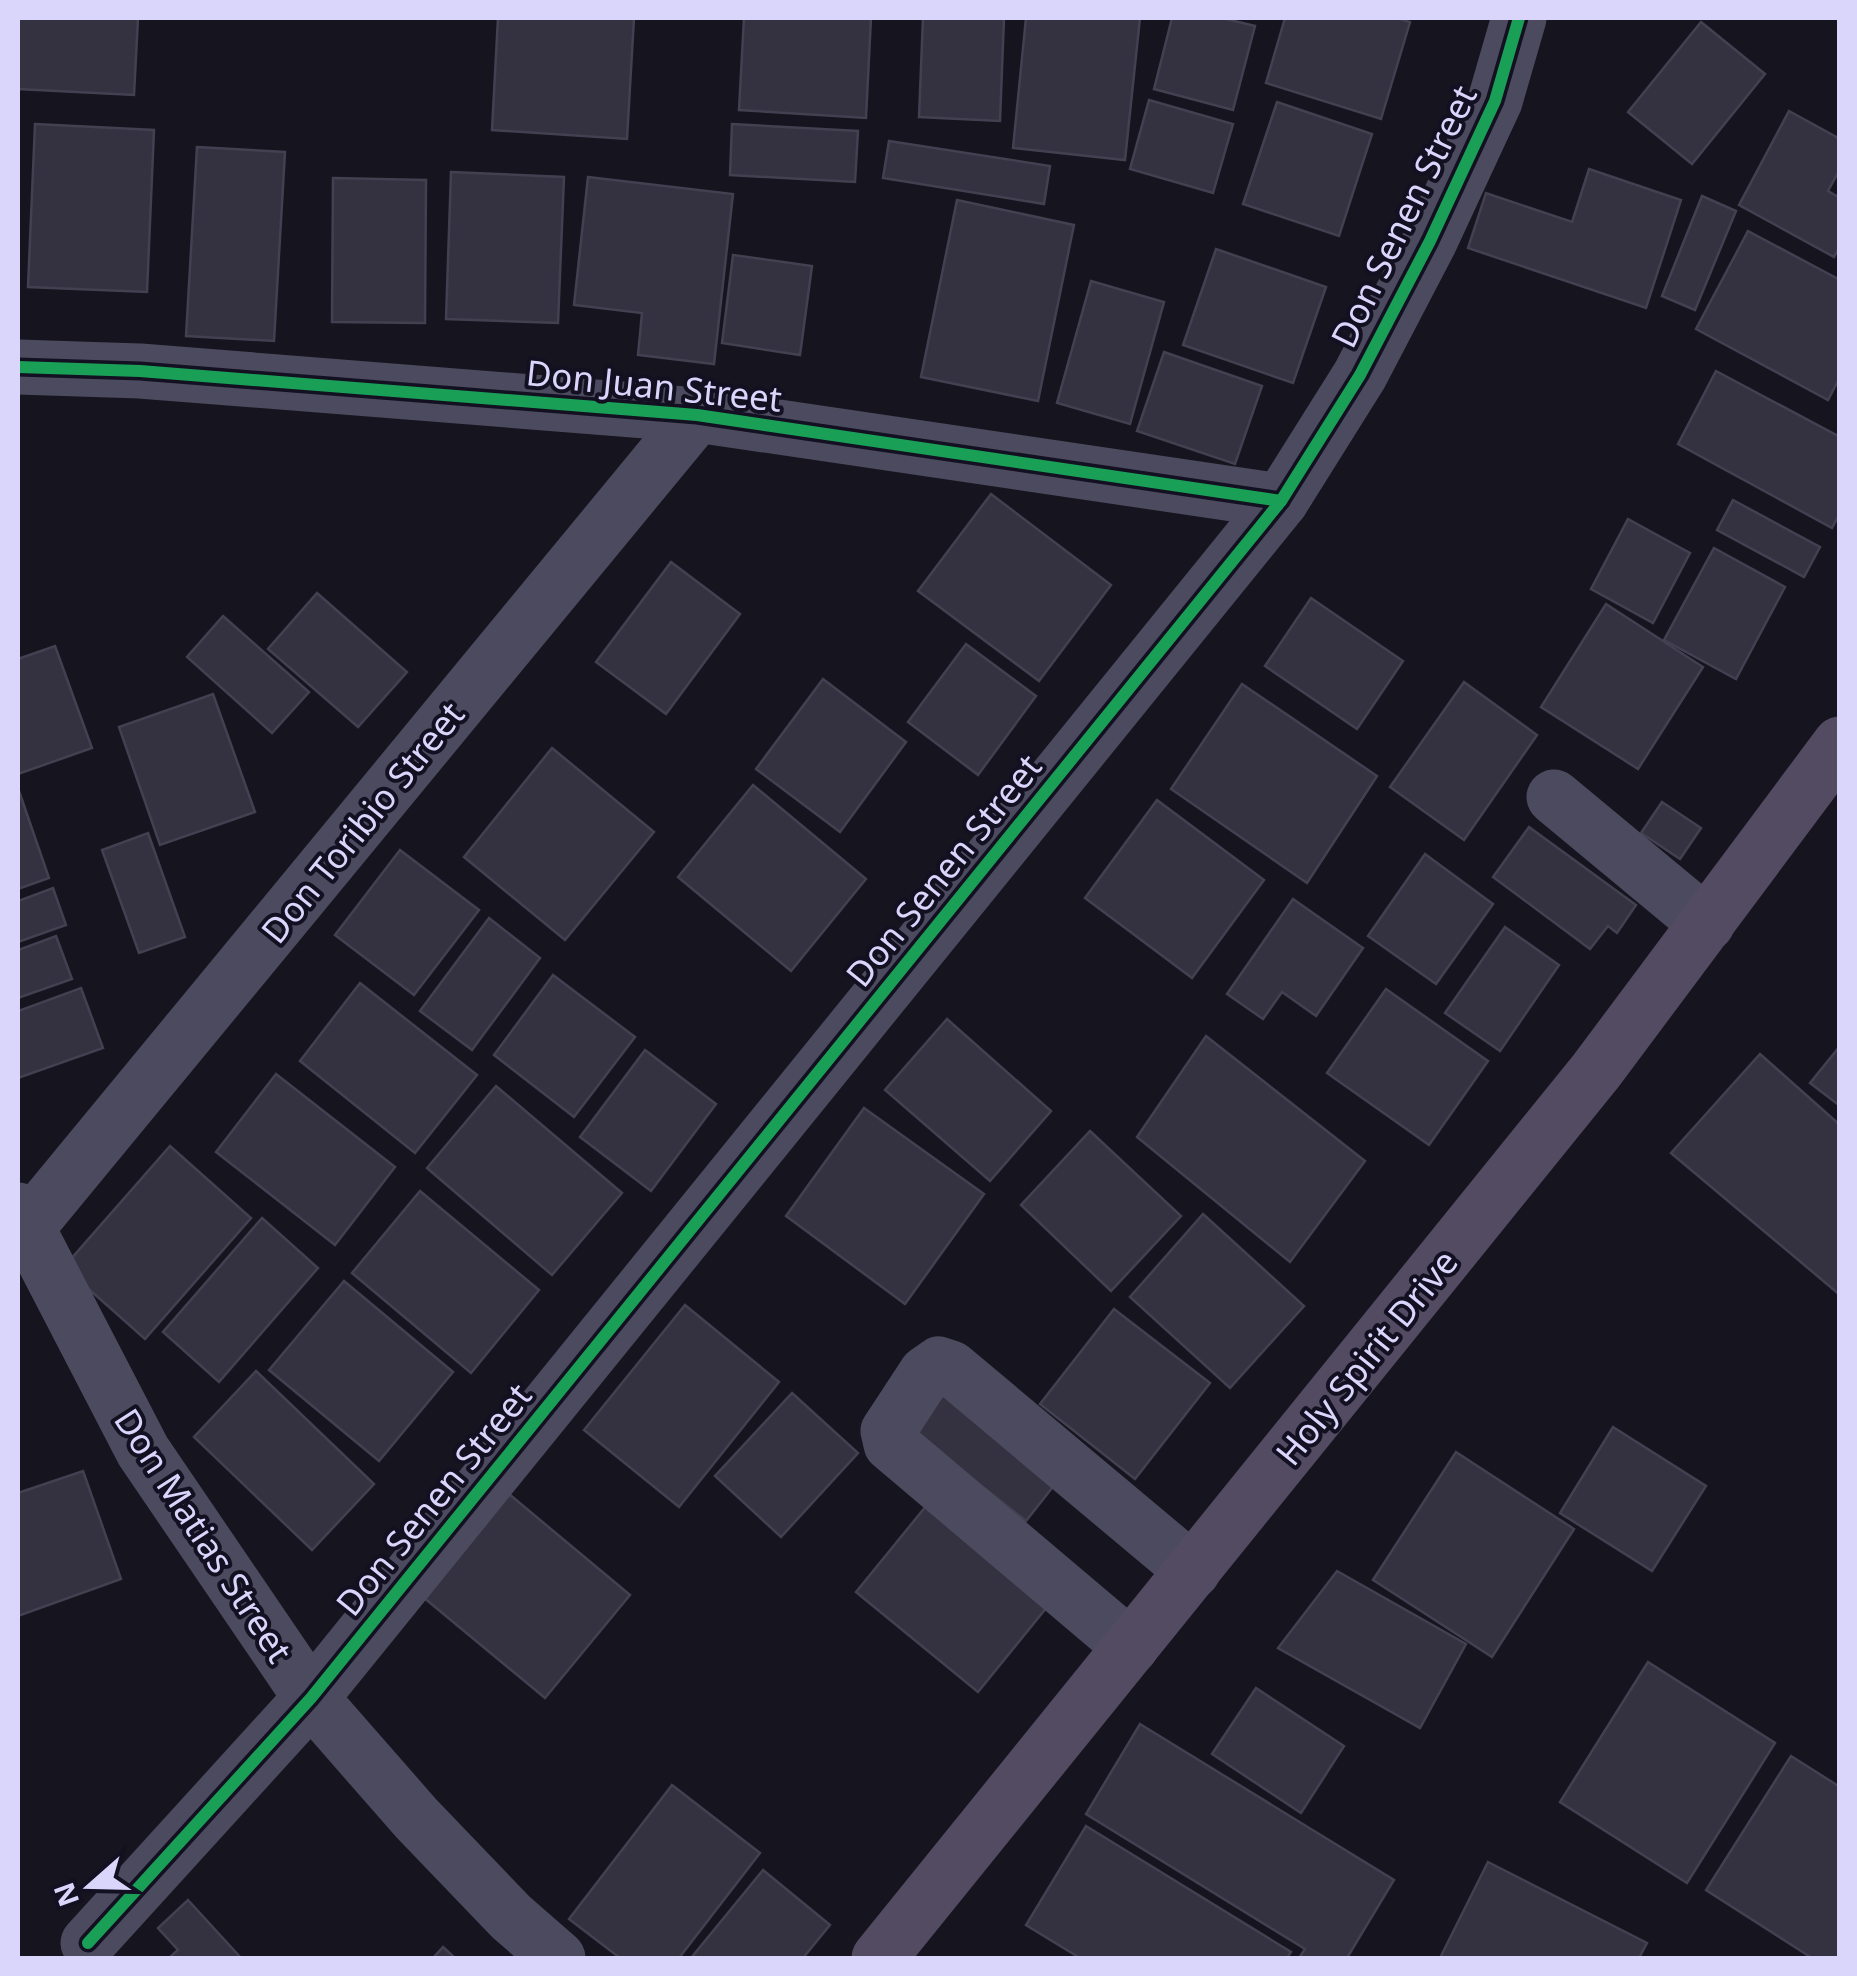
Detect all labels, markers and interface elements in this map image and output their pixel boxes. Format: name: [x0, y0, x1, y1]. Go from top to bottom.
street label: Don Senen Street: [1319, 77, 1487, 355]
street label: Don Juan Street: [524, 348, 784, 422]
street label: Don Toribio Street: [250, 692, 474, 952]
street label: Don Senen Street: [835, 744, 1051, 996]
street label: Holy Spirit Drive: [1264, 1239, 1468, 1475]
street label: Don Senen Street: [325, 1373, 541, 1625]
street label: Don Matias Street: [104, 1399, 304, 1671]
north arrow: [40, 1836, 140, 1936]
text: N: [44, 1878, 87, 1912]

